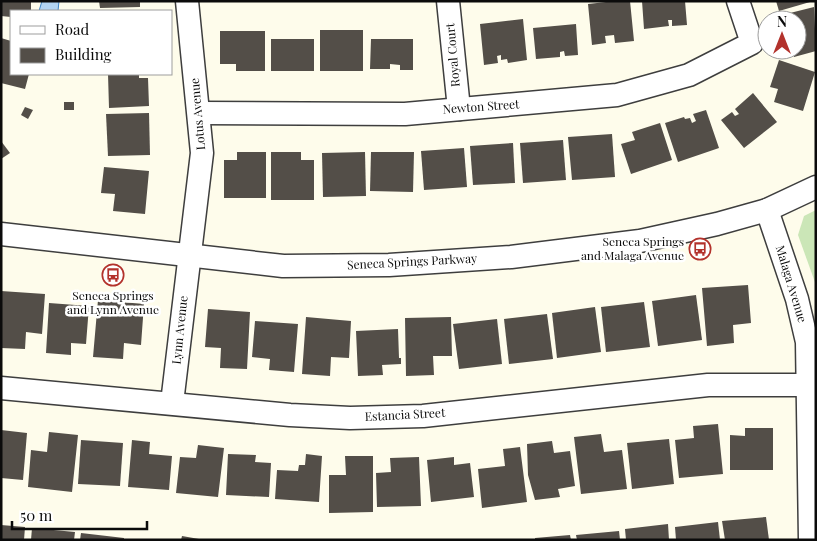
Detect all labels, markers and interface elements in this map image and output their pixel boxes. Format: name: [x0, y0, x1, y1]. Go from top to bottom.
legend: [10, 10, 172, 75]
north arrow: [757, 10, 807, 60]
text: N: [777, 12, 787, 31]
text: Road: [55, 19, 89, 39]
street label: Royal Court: [441, 22, 463, 88]
text: Building: [55, 44, 112, 64]
street label: Lotus Avenue: [186, 77, 208, 151]
street label: Newton Street: [442, 95, 521, 117]
place label: Seneca Springs and Malaga Avenue: [581, 233, 684, 263]
bus stop icon: Seneca Springs and Malaga Avenue: [688, 237, 712, 261]
street label: Malaga Avenue: [773, 243, 811, 324]
street label: Seneca Springs Parkway: [347, 250, 477, 272]
bus stop icon: Seneca Springs and Lynn Avenue: [101, 263, 125, 287]
place label: Seneca Springs and Lynn Avenue: [67, 287, 159, 317]
street label: Lynn Avenue: [167, 295, 191, 365]
street label: Estancia Street: [364, 404, 446, 424]
scale bar: [12, 498, 148, 530]
text: 50 m: [20, 505, 53, 525]

